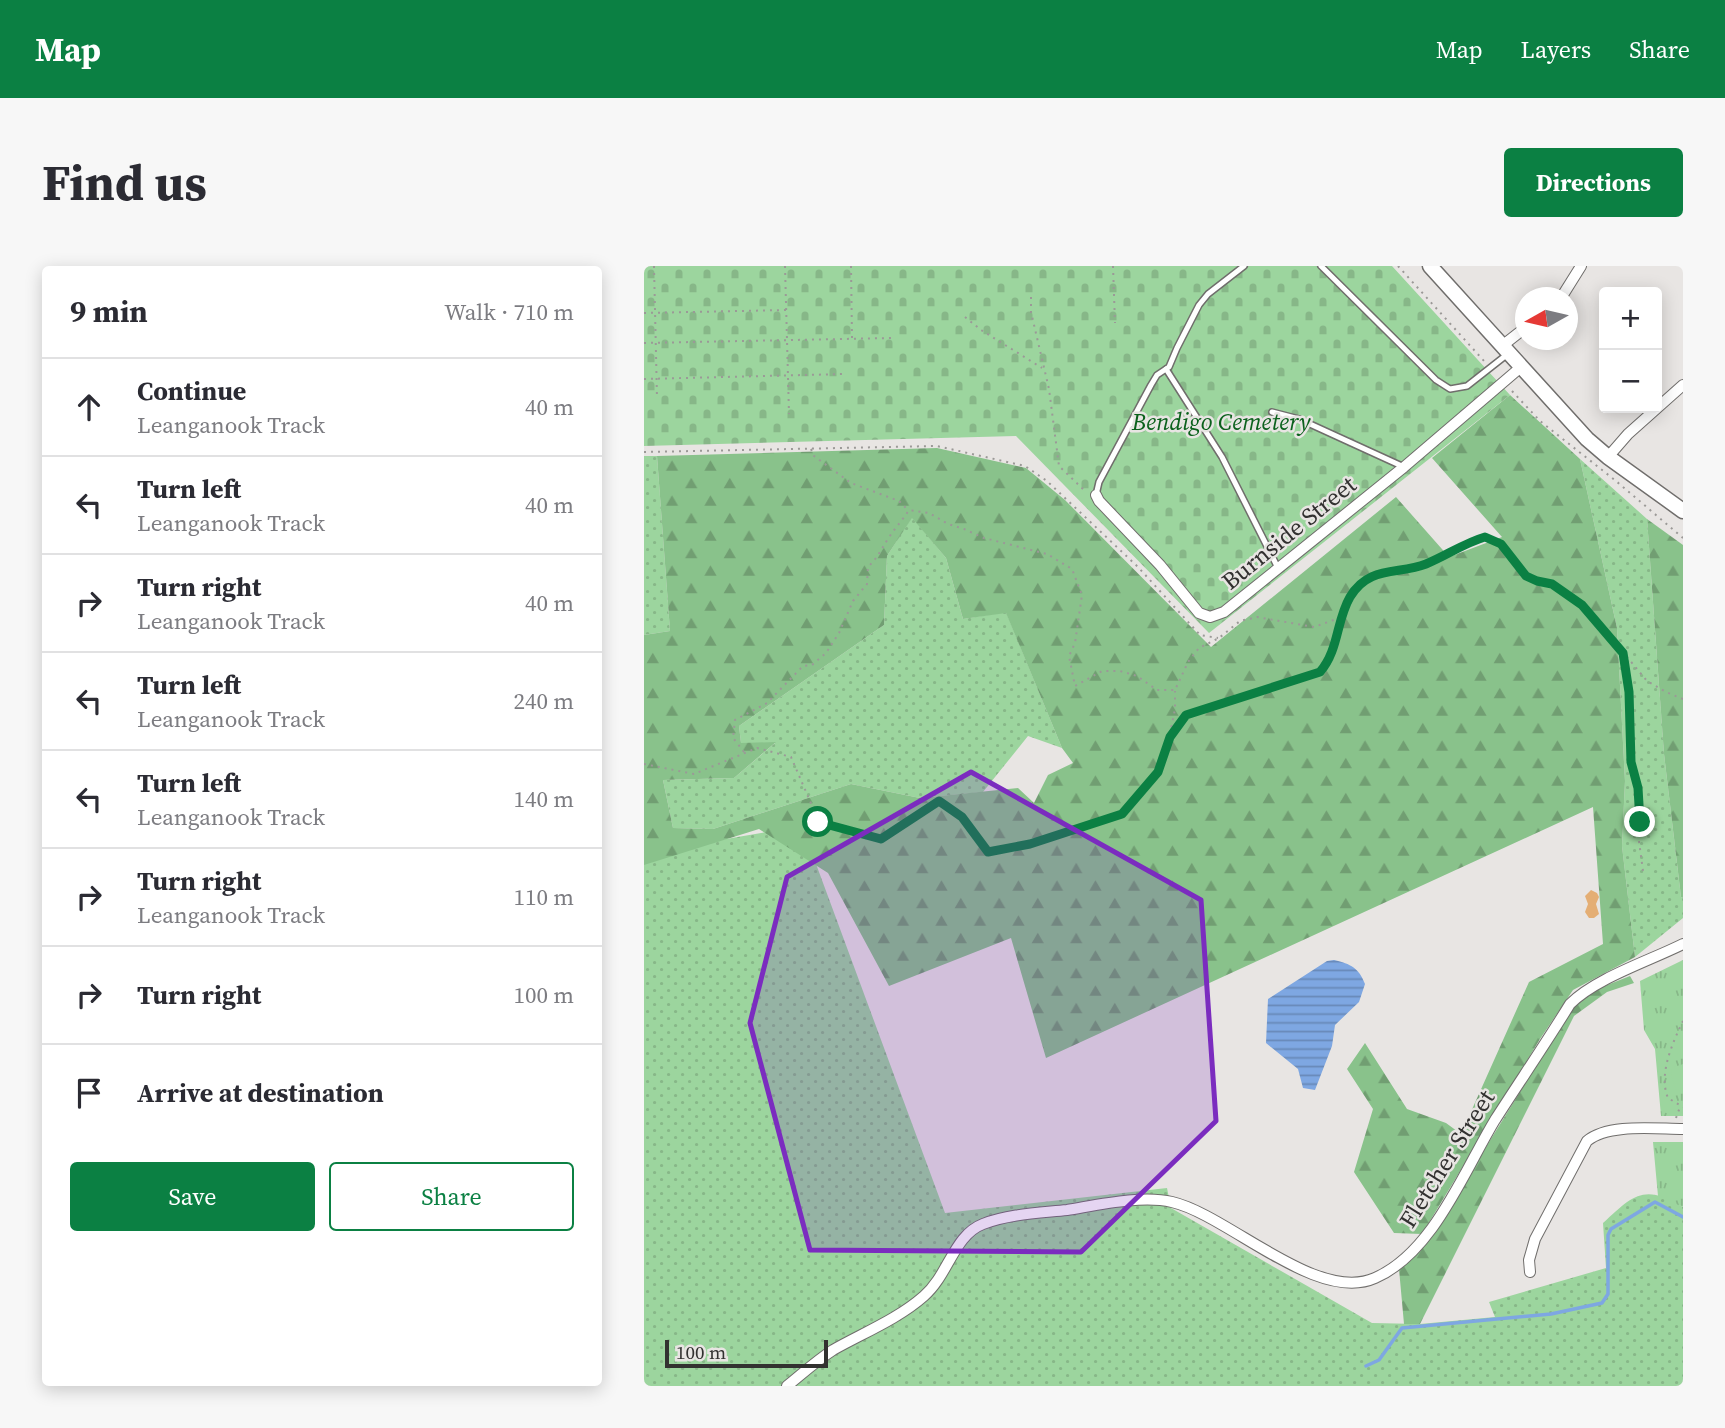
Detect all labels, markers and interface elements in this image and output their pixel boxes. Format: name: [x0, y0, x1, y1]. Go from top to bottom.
text: Map: [35, 27, 101, 72]
text: Map: [1436, 33, 1483, 66]
text: Layers: [1521, 33, 1591, 66]
text: Share: [1629, 33, 1690, 66]
button: Directions: [1504, 148, 1683, 217]
text: Find us: [42, 149, 207, 216]
north arrow: [1515, 287, 1578, 350]
map controls: [1599, 287, 1662, 413]
button: +: [1599, 287, 1662, 350]
text: 9 min: [70, 291, 148, 332]
text: Walk · 710 m: [444, 296, 574, 328]
button: −: [1599, 350, 1662, 413]
text: Continue: [137, 373, 246, 409]
icon: ahead: [70, 388, 108, 426]
text: 40 m: [525, 391, 574, 423]
park label: Bendigo Cemetery: [1131, 405, 1311, 438]
text: Leanganook Track: [137, 409, 325, 441]
street label: Burnside Street: [1214, 468, 1363, 597]
text: Turn left: [137, 471, 241, 507]
icon: left: [70, 486, 108, 524]
text: 40 m: [525, 489, 574, 521]
text: Leanganook Track: [137, 507, 325, 539]
text: Turn right: [137, 569, 261, 605]
icon: right: [70, 584, 108, 622]
text: 40 m: [525, 587, 574, 619]
text: Leanganook Track: [137, 605, 325, 637]
text: Turn left: [137, 667, 241, 703]
icon: left: [70, 682, 108, 720]
text: 240 m: [513, 685, 574, 717]
text: Leanganook Track: [137, 703, 325, 735]
text: Turn left: [137, 765, 241, 801]
icon: left: [70, 780, 108, 818]
text: 140 m: [513, 783, 574, 815]
text: Leanganook Track: [137, 801, 325, 833]
route start: [802, 806, 833, 837]
route end: [1624, 806, 1655, 837]
text: Turn right: [137, 863, 261, 899]
icon: right: [70, 878, 108, 916]
text: 110 m: [513, 881, 574, 913]
text: Leanganook Track: [137, 899, 325, 931]
icon: right: [70, 976, 108, 1014]
text: Turn right: [137, 977, 261, 1013]
text: 100 m: [513, 979, 574, 1011]
icon: arrive: [70, 1074, 108, 1112]
text: Arrive at destination: [137, 1075, 384, 1111]
street label: Fletcher Street: [1391, 1083, 1502, 1234]
button: Save: [70, 1162, 315, 1231]
button: Share: [329, 1162, 574, 1231]
scale bar: [665, 1337, 828, 1369]
text: 100 m: [676, 1339, 726, 1365]

